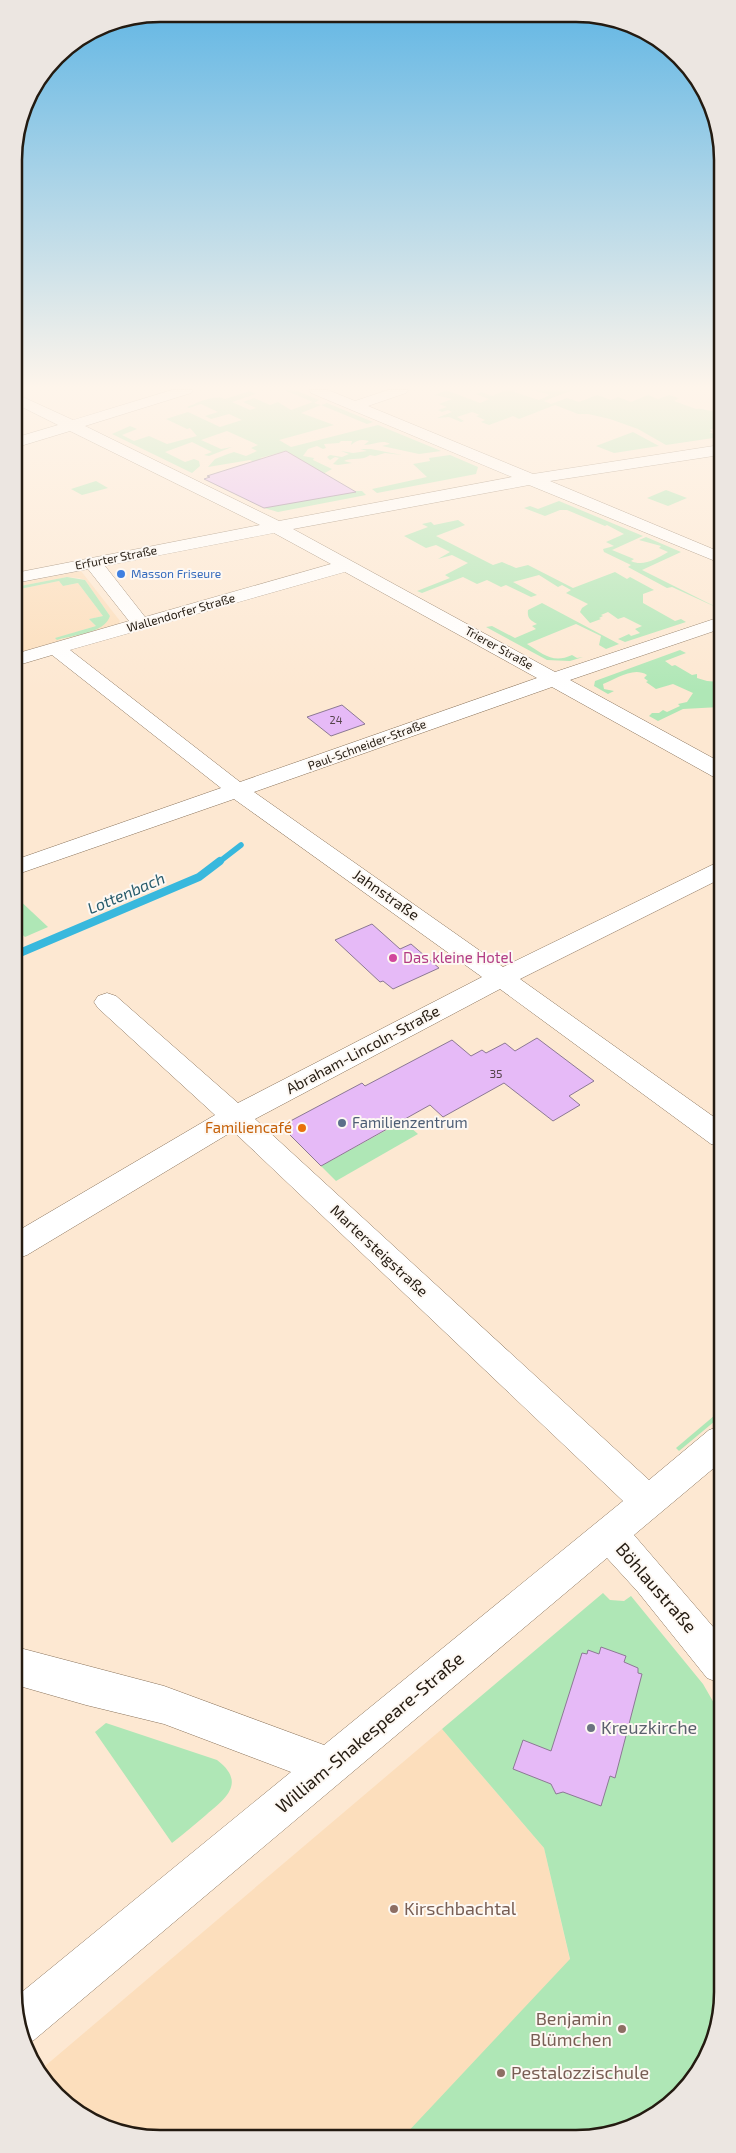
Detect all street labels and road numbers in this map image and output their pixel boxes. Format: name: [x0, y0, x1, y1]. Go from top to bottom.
street label: Erfurter Straße: [74, 542, 158, 572]
street label: Wallendorfer Straße: [125, 590, 237, 634]
street label: Trierer Straße: [463, 623, 536, 672]
street label: Paul-Schneider-Straße: [306, 716, 428, 772]
street label: Jahnstraße: [350, 865, 423, 924]
street label: Abraham-Lincoln-Straße: [283, 1001, 442, 1097]
street label: Martersteigstraße: [327, 1201, 432, 1300]
street label: Böhlaustraße: [612, 1538, 702, 1637]
street label: William-Shakespeare-Straße: [271, 1647, 468, 1817]

